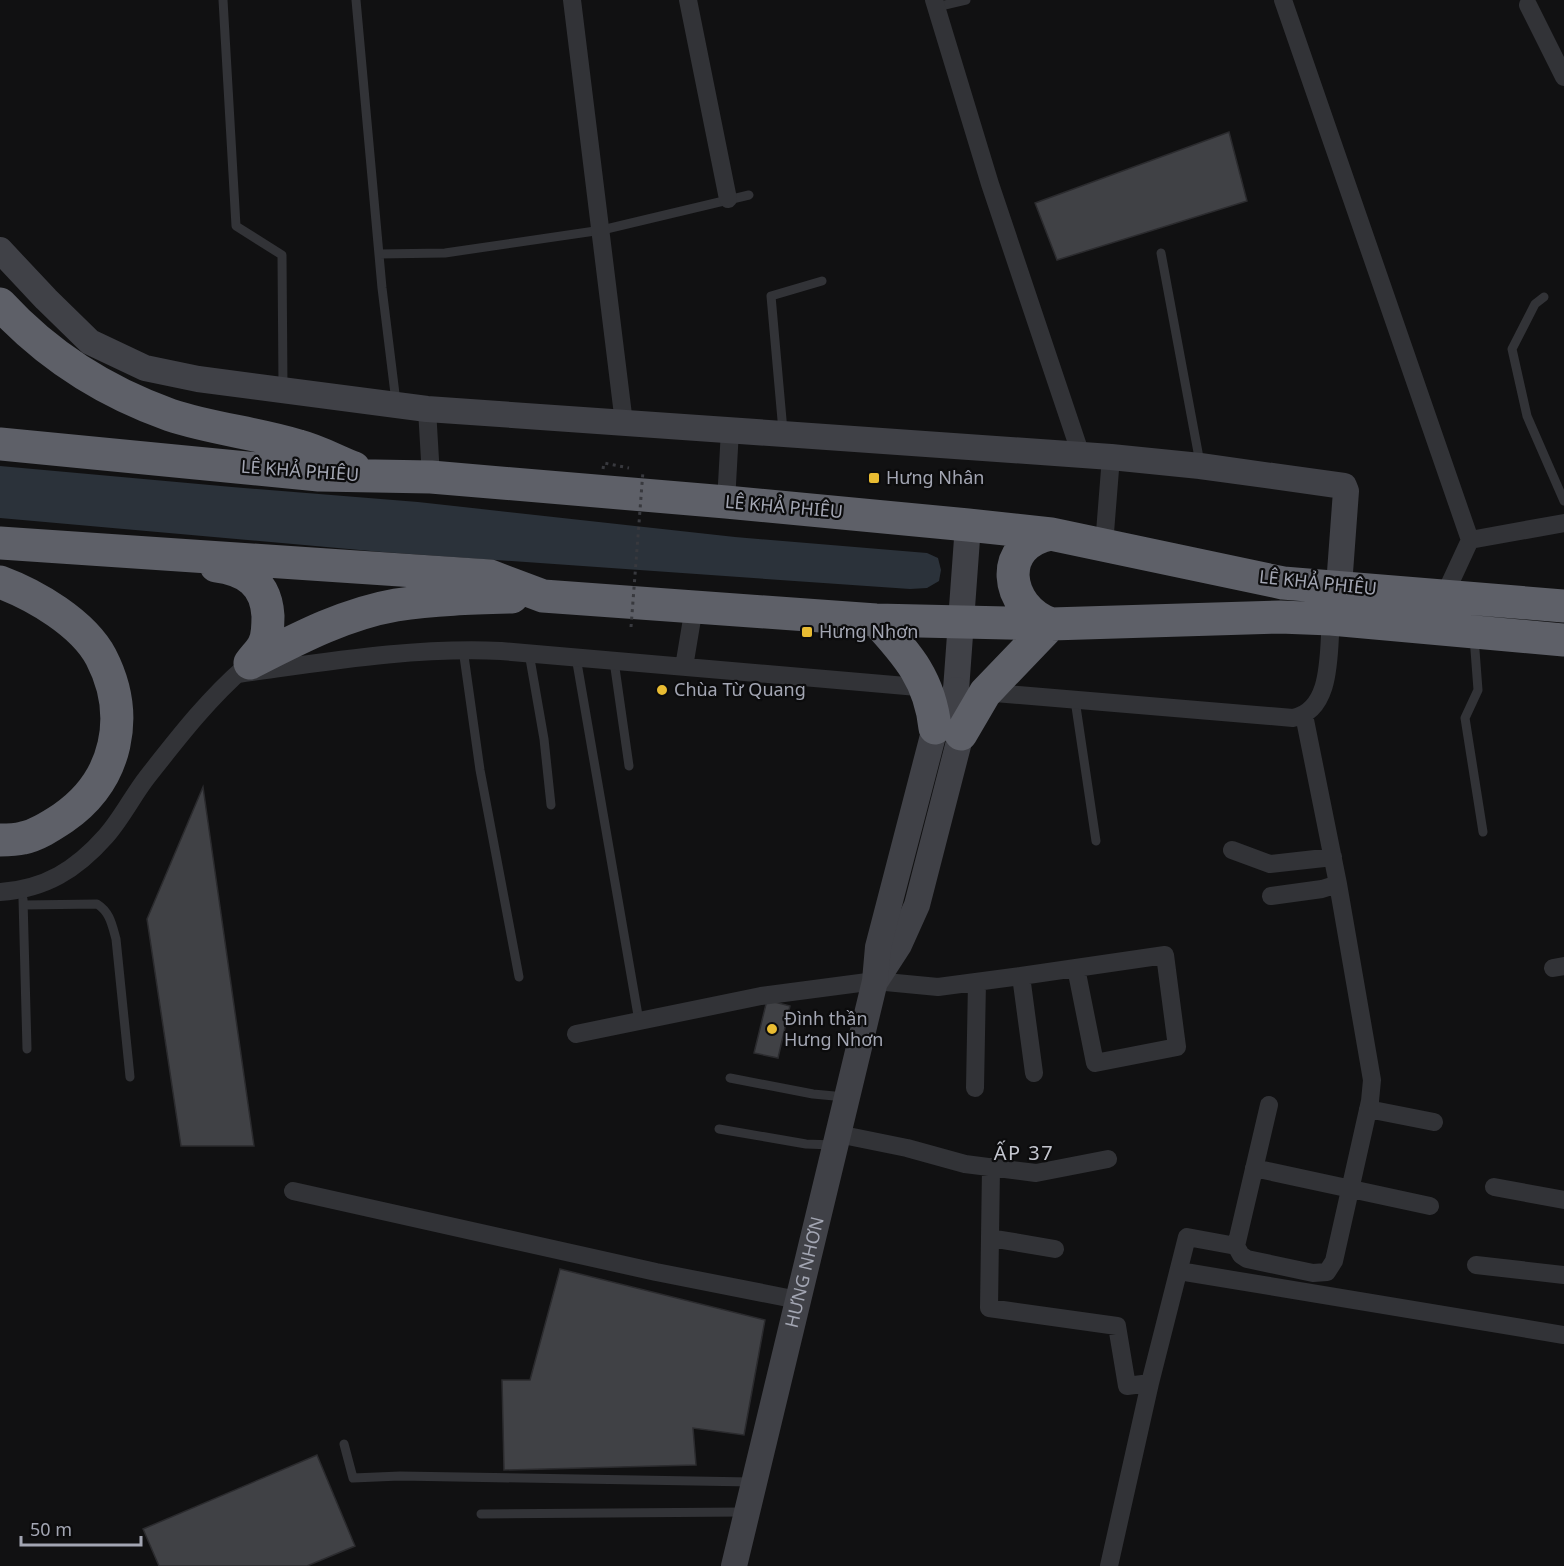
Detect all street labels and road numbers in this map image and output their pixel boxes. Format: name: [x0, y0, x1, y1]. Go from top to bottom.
street label: LÊ KHẢ PHIÊU: [240, 454, 360, 486]
street label: LÊ KHẢ PHIÊU: [724, 489, 844, 523]
street label: LÊ KHẢ PHIÊU: [1258, 564, 1378, 600]
street label: HƯNG NHƠN: [779, 1214, 829, 1330]

